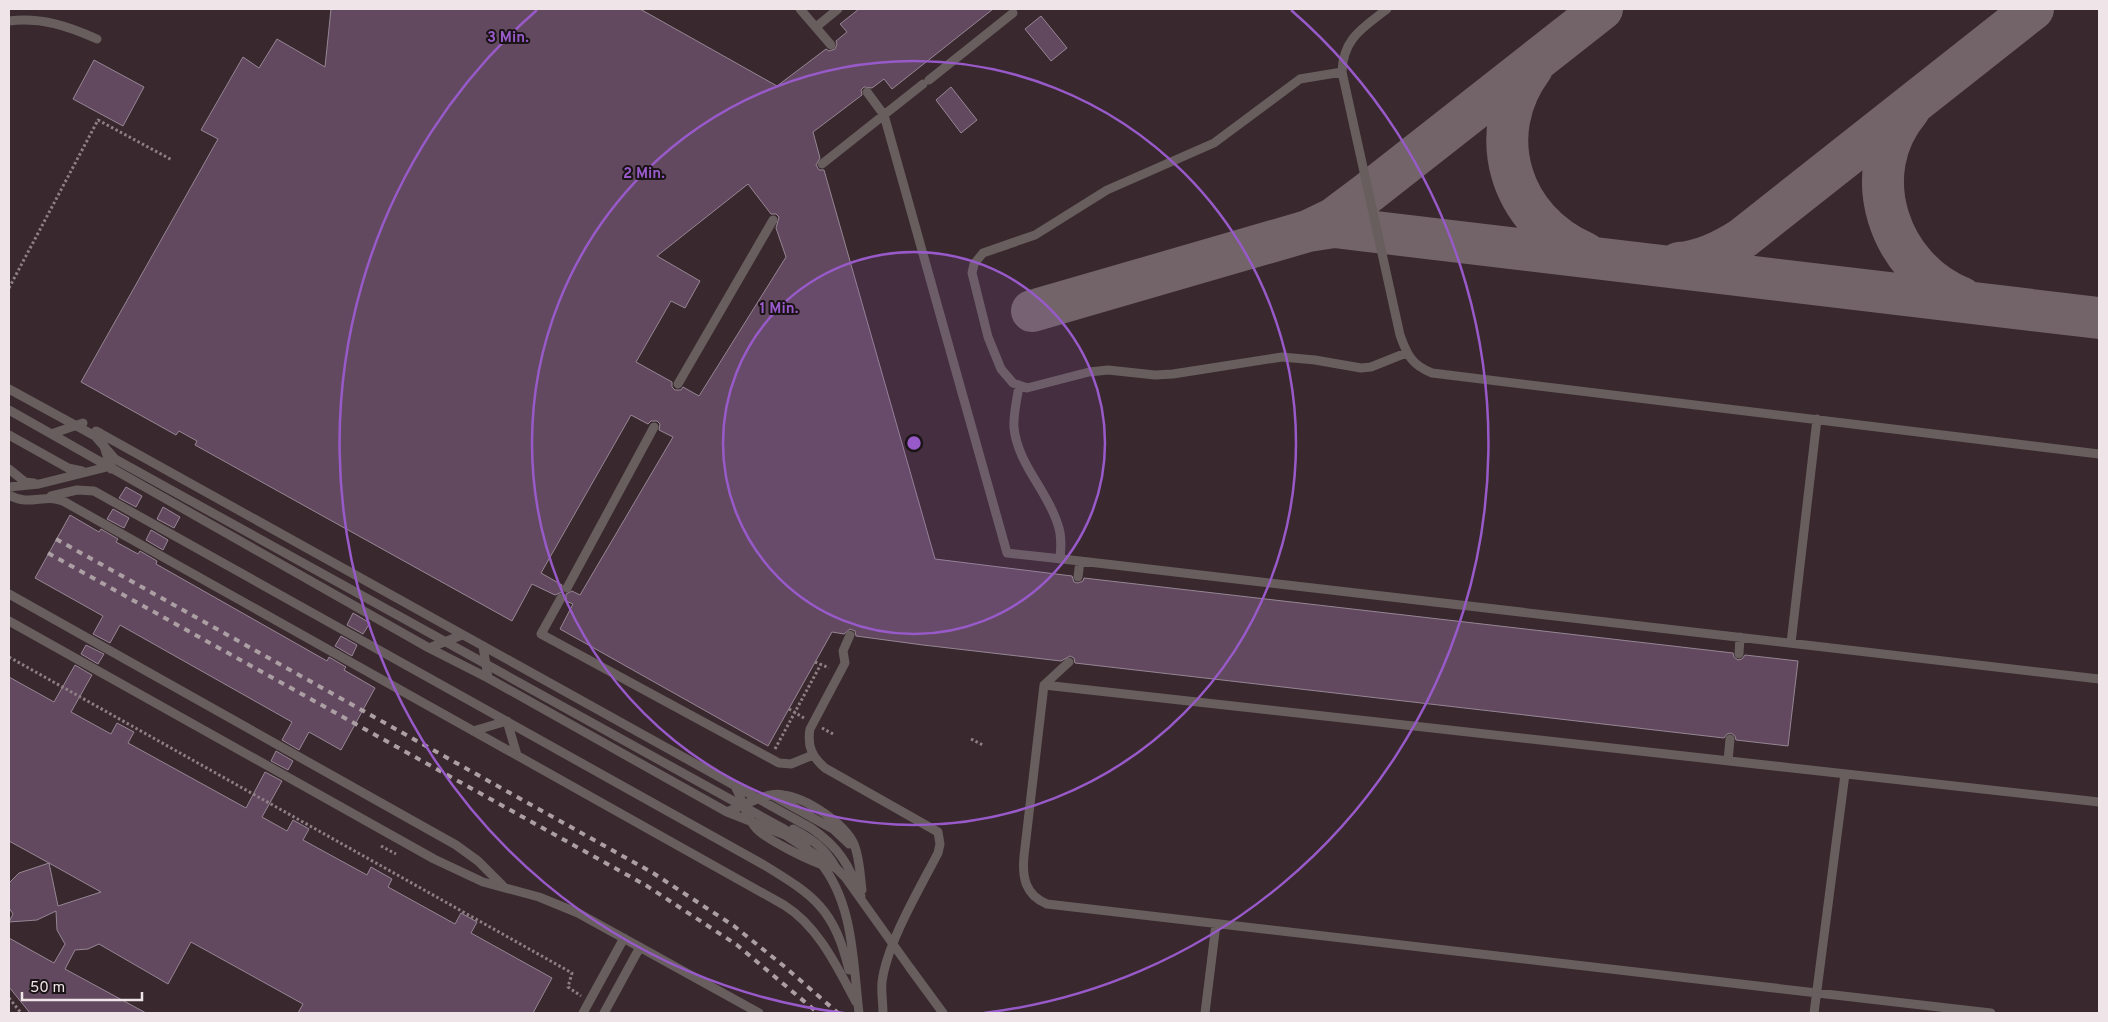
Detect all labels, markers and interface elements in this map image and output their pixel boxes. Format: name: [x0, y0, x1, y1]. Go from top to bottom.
text: 3 Min.: [487, 29, 529, 48]
text: 2 Min.: [623, 165, 665, 184]
text: 1 Min.: [760, 300, 799, 319]
centre of rings: [905, 434, 923, 452]
scale bar: [22, 970, 142, 1002]
text: 50 m: [30, 979, 65, 998]

